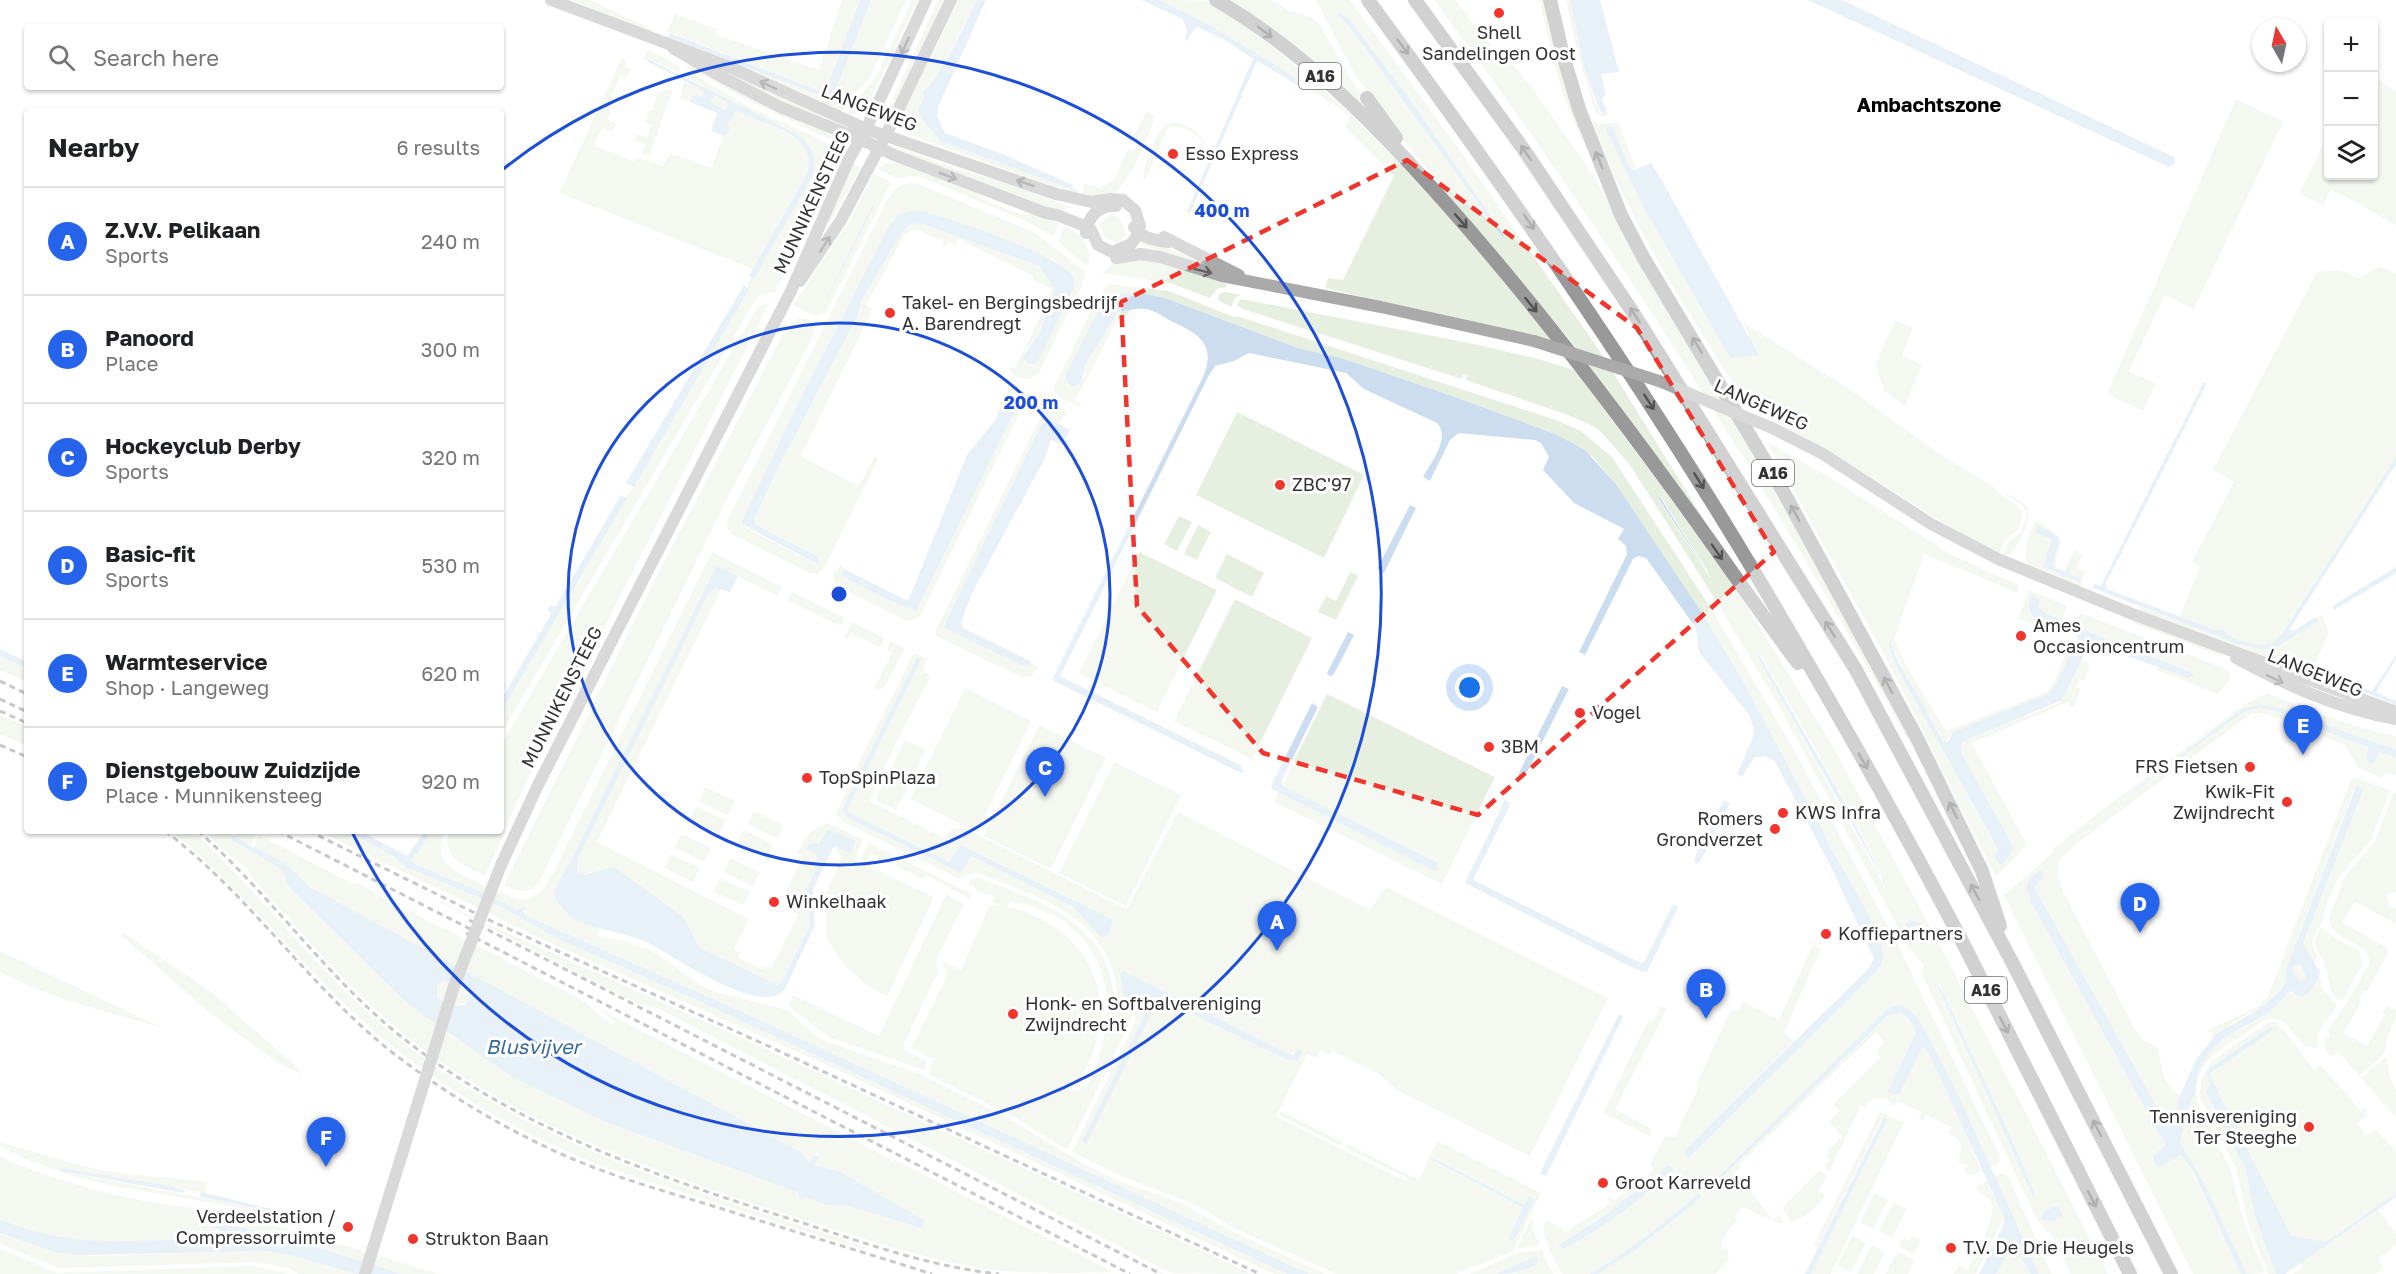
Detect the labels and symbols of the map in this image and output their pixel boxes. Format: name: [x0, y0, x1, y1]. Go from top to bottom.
marker: Shell Sandelingen Oost: [1492, 6, 1506, 20]
north arrow: [2252, 18, 2306, 72]
place label: Shell Sandelingen Oost: [1422, 21, 1576, 64]
one-way arrow: [1256, 26, 1272, 39]
one-way arrow: [899, 36, 911, 54]
one-way arrow: [1397, 39, 1409, 55]
road number: A16: [1299, 63, 1341, 89]
one-way arrow: [760, 79, 778, 91]
street label: LANGEWEG: [818, 79, 920, 135]
district label: Ambachtszone: [1857, 92, 2001, 116]
street label: MUNNIKENSTEEG: [768, 126, 854, 277]
place label: Esso Express: [1185, 142, 1299, 164]
one-way arrow: [1520, 145, 1532, 162]
marker: Esso Express: [1166, 147, 1180, 161]
one-way arrow: [1593, 152, 1604, 170]
one-way arrow: [939, 171, 957, 182]
one-way arrow: [1016, 176, 1035, 187]
text: 400 m: [1195, 199, 1249, 221]
one-way arrow: [1454, 213, 1468, 228]
one-way arrow: [1523, 214, 1535, 230]
one-way arrow: [820, 236, 832, 253]
one-way arrow: [1193, 266, 1212, 277]
place label: Takel- en Bergingsbedrijf A. Barendregt: [902, 291, 1118, 334]
one-way arrow: [1525, 297, 1538, 313]
marker: Takel- en Bergingsbedrijf A. Barendregt: [883, 306, 897, 320]
one-way arrow: [1628, 307, 1640, 324]
one-way arrow: [1690, 337, 1702, 354]
street label: LANGEWEG: [1711, 373, 1812, 435]
text: 200 m: [1004, 391, 1058, 413]
one-way arrow: [1643, 393, 1655, 410]
road number: A16: [1752, 460, 1794, 486]
one-way arrow: [1693, 472, 1705, 489]
place label: ZBC'97: [1292, 473, 1351, 495]
marker: ZBC'97: [1273, 478, 1287, 492]
one-way arrow: [1789, 505, 1800, 523]
one-way arrow: [1711, 544, 1723, 560]
centre of rings: [829, 584, 849, 604]
place label: Ames Occasioncentrum: [2033, 614, 2185, 657]
one-way arrow: [1824, 621, 1836, 638]
street label: MUNNIKENSTEEG: [516, 622, 606, 771]
marker: Ames Occasioncentrum: [2014, 629, 2028, 643]
street label: LANGEWEG: [2264, 643, 2366, 701]
your location: [1455, 673, 1484, 702]
one-way arrow: [2266, 674, 2284, 686]
one-way arrow: [1882, 677, 1894, 694]
place label: Vogel: [1592, 701, 1641, 723]
marker: Vogel: [1573, 706, 1587, 720]
pin: E: [2284, 706, 2322, 755]
place label: 3BM: [1501, 735, 1539, 757]
marker: 3BM: [1482, 740, 1496, 754]
pin: C: [1026, 748, 1064, 797]
one-way arrow: [1858, 751, 1869, 769]
place label: FRS Fietsen: [2135, 755, 2238, 777]
marker: FRS Fietsen: [2243, 760, 2257, 774]
place label: TopSpinPlaza: [819, 766, 936, 788]
marker: TopSpinPlaza: [800, 771, 814, 785]
place label: Kwik-Fit Zwijndrecht: [2173, 780, 2275, 823]
marker: Kwik-Fit Zwijndrecht: [2280, 795, 2294, 809]
place label: KWS Infra: [1795, 801, 1881, 823]
one-way arrow: [1946, 801, 1958, 819]
marker: KWS Infra: [1776, 806, 1790, 820]
place label: Romers Grondverzet: [1656, 807, 1763, 850]
marker: Romers Grondverzet: [1768, 822, 1782, 836]
one-way arrow: [1969, 884, 1981, 901]
pin: D: [2120, 884, 2160, 933]
place label: Winkelhaak: [786, 890, 887, 912]
marker: Winkelhaak: [767, 895, 781, 909]
pin: A: [1258, 902, 1296, 951]
place label: Koffiepartners: [1838, 922, 1963, 944]
marker: Koffiepartners: [1819, 927, 1833, 941]
pin: B: [1686, 970, 1726, 1019]
road number: A16: [1965, 977, 2007, 1003]
place label: Honk- en Softbalvereniging Zwijndrecht: [1025, 992, 1261, 1035]
marker: Honk- en Softbalvereniging Zwijndrecht: [1006, 1007, 1020, 1021]
one-way arrow: [1999, 1016, 2010, 1034]
water label: Blusvijver: [486, 1034, 584, 1059]
place label: Tennisvereniging Ter Steeghe: [2149, 1105, 2297, 1148]
pin: F: [306, 1118, 346, 1167]
one-way arrow: [2090, 1120, 2102, 1138]
marker: Tennisvereniging Ter Steeghe: [2302, 1120, 2316, 1134]
place label: Groot Karreveld: [1615, 1171, 1751, 1193]
marker: Groot Karreveld: [1596, 1176, 1610, 1190]
one-way arrow: [2087, 1190, 2099, 1208]
place label: Verdeelstation / Compressorruimte: [176, 1205, 336, 1248]
marker: Verdeelstation / Compressorruimte: [341, 1220, 355, 1234]
place label: Strukton Baan: [425, 1227, 549, 1249]
marker: Strukton Baan: [406, 1232, 420, 1246]
place label: T.V. De Drie Heugels: [1963, 1236, 2134, 1258]
marker: T.V. De Drie Heugels: [1944, 1241, 1958, 1255]

